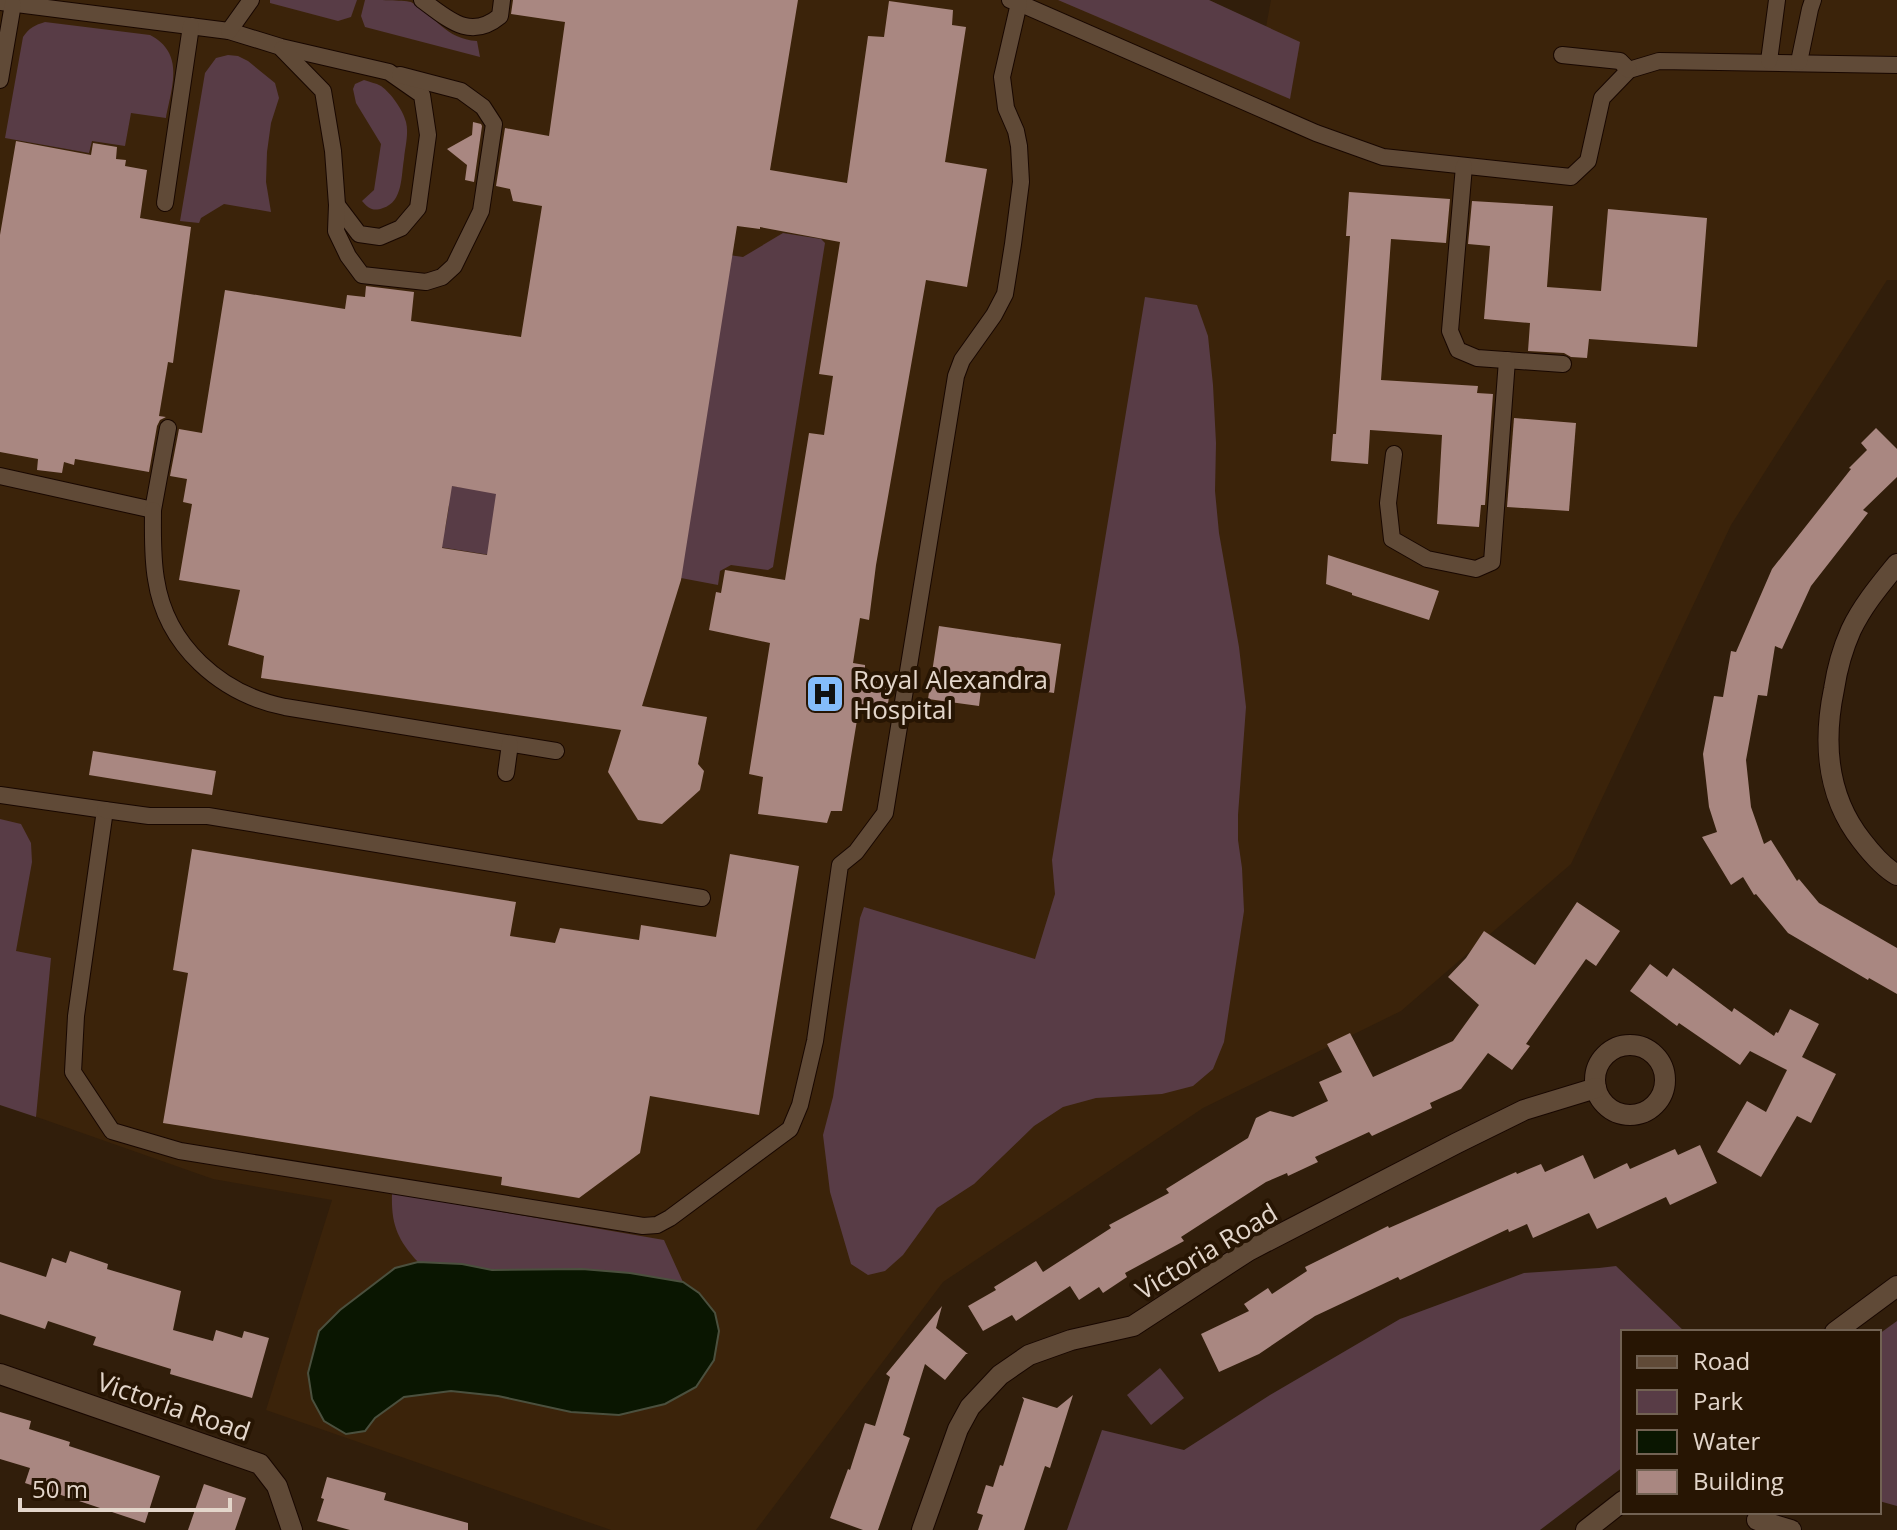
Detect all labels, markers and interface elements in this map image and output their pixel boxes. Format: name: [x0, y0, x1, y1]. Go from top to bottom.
place label: Royal Alexandra Hospital: [853, 661, 1048, 727]
hospital icon: Royal Alexandra Hospital: [804, 673, 846, 715]
street label: Victoria Road: [1128, 1194, 1284, 1308]
legend: [1621, 1330, 1881, 1514]
text: Road: [1693, 1344, 1750, 1377]
street label: Victoria Road: [93, 1363, 255, 1449]
text: Park: [1693, 1384, 1744, 1417]
text: Water: [1693, 1424, 1761, 1457]
scale bar: [20, 1462, 230, 1512]
text: Building: [1693, 1464, 1784, 1497]
text: 50 m: [32, 1472, 88, 1505]

